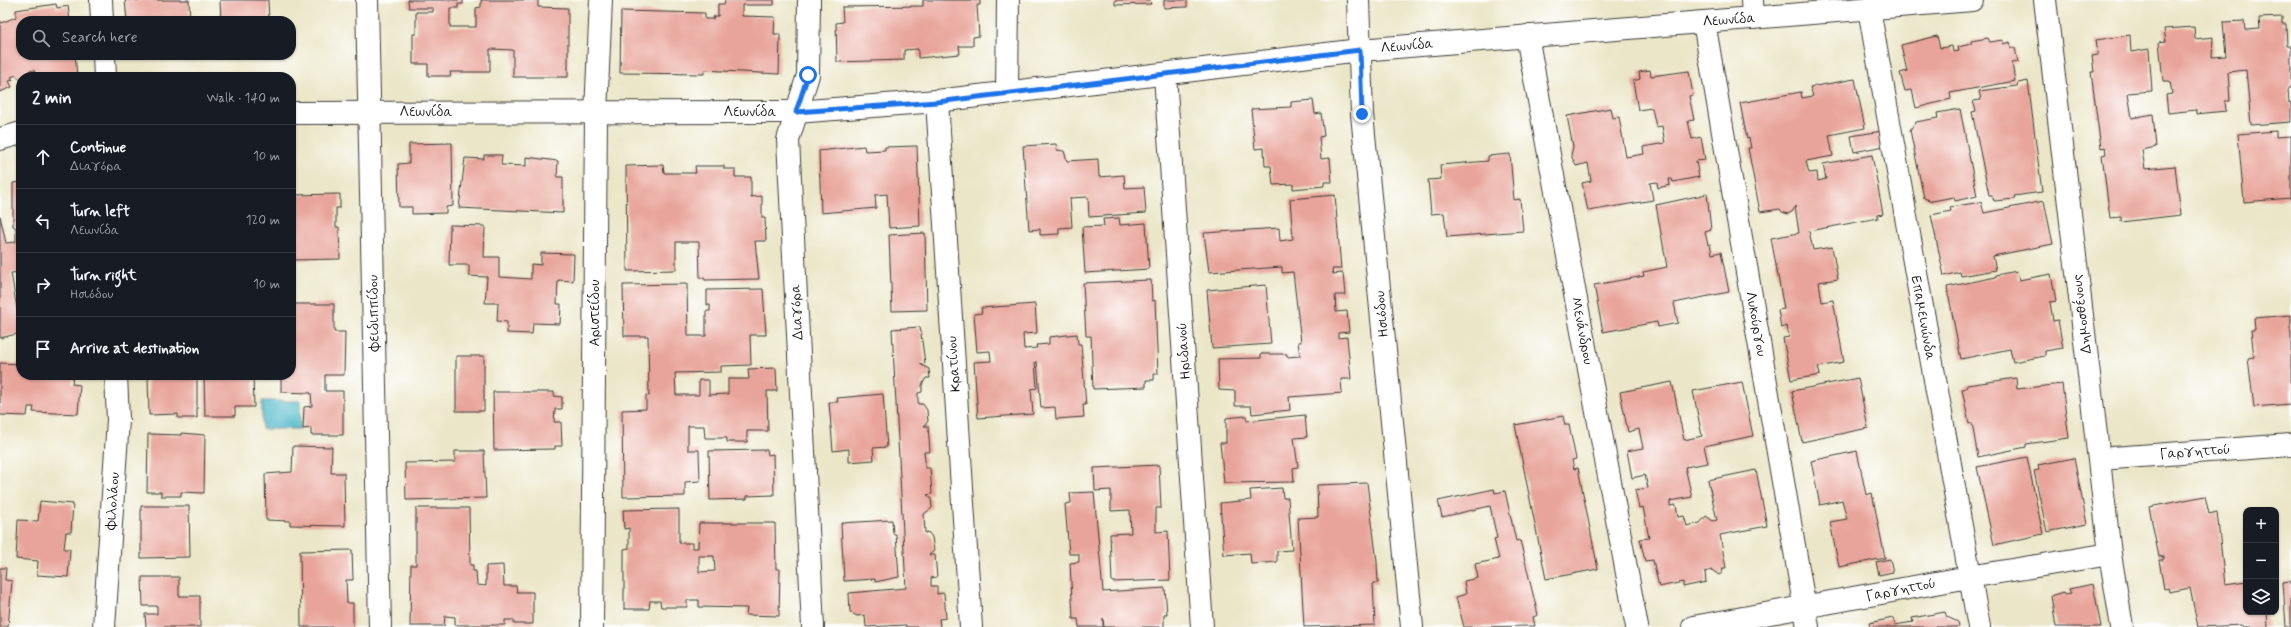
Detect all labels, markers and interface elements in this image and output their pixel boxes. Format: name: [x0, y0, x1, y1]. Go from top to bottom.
street label: Λεωνίδα: [1702, 9, 1756, 31]
search box: [16, 16, 296, 60]
icon: search: [30, 27, 52, 49]
text: Search here: [62, 28, 138, 48]
street label: Λεωνίδα: [1380, 35, 1434, 57]
route start: [799, 66, 817, 84]
text: 2 min: [32, 87, 72, 109]
text: Walk · 140 m: [207, 90, 280, 107]
street label: Λεωνίδα: [400, 103, 452, 121]
street label: Λεωνίδα: [724, 103, 776, 121]
route end: [1353, 105, 1371, 123]
text: Continue: [70, 138, 126, 158]
icon: ahead: [32, 146, 54, 168]
text: 10 m: [253, 148, 280, 165]
text: Διαγόρα: [70, 158, 122, 175]
text: Turn left: [70, 202, 130, 222]
icon: left: [32, 210, 54, 232]
text: 120 m: [246, 212, 280, 229]
text: Λεωνίδα: [70, 222, 119, 239]
text: Turn right: [70, 266, 137, 286]
street label: Δημοσθένους: [2067, 273, 2096, 355]
icon: right: [32, 274, 54, 296]
street label: Επαμεινώνδα: [1907, 274, 1939, 362]
street label: Φειδιππίδου: [364, 275, 384, 352]
text: 10 m: [253, 276, 280, 293]
street label: Αριστείδου: [586, 279, 604, 347]
street label: Διαγόρα: [787, 284, 807, 340]
text: Ησιόδου: [70, 286, 113, 303]
street label: Ησιόδου: [1371, 290, 1393, 338]
street label: Λυκούργου: [1741, 290, 1771, 358]
street label: Μενάνδρου: [1567, 296, 1597, 366]
street label: Ηριδανού: [1173, 322, 1195, 380]
street label: Κρατίνου: [943, 335, 965, 393]
icon: arrive: [32, 338, 54, 360]
text: Arrive at destination: [70, 339, 199, 359]
street label: Γαργηττού: [2159, 441, 2231, 463]
street label: Φιλολάου: [102, 472, 124, 531]
map controls: [2243, 507, 2279, 615]
button: +: [2243, 507, 2279, 543]
button: −: [2243, 543, 2279, 579]
street label: Γαργηττού: [1865, 574, 1937, 606]
button: layers: [2243, 579, 2279, 615]

